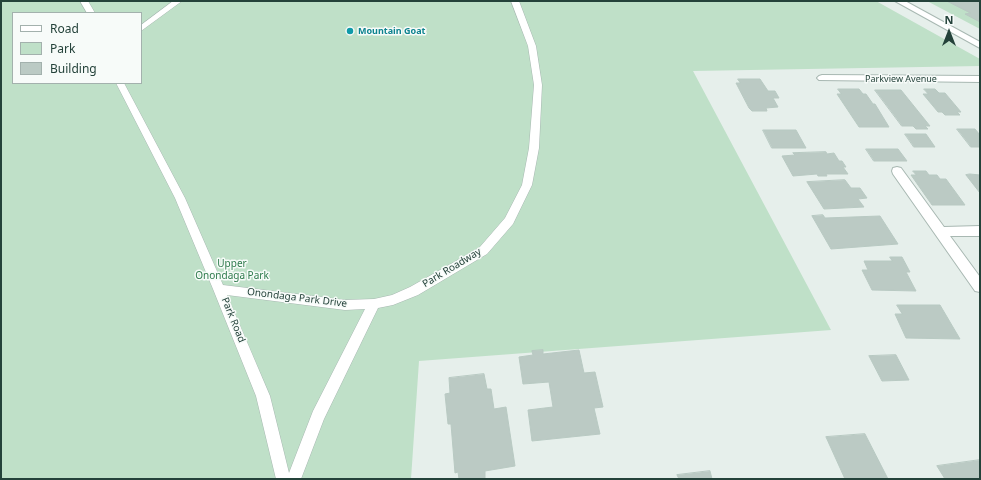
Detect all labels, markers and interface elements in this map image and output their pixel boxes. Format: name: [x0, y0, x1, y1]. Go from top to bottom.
legend: [12, 12, 142, 84]
north arrow: [929, 12, 969, 52]
text: N: [945, 12, 953, 27]
text: Road: [50, 20, 79, 37]
marker: Mountain Goat: [345, 26, 355, 36]
place label: Mountain Goat: [358, 26, 425, 36]
text: Park: [50, 40, 75, 57]
text: Building: [50, 60, 97, 77]
street label: Parkview Avenue: [865, 74, 937, 84]
street label: Park Roadway: [420, 246, 484, 290]
park label: Upper Onondaga Park: [195, 258, 269, 282]
street label: Onondaga Park Drive: [246, 286, 348, 310]
street label: Park Road: [218, 296, 248, 344]

